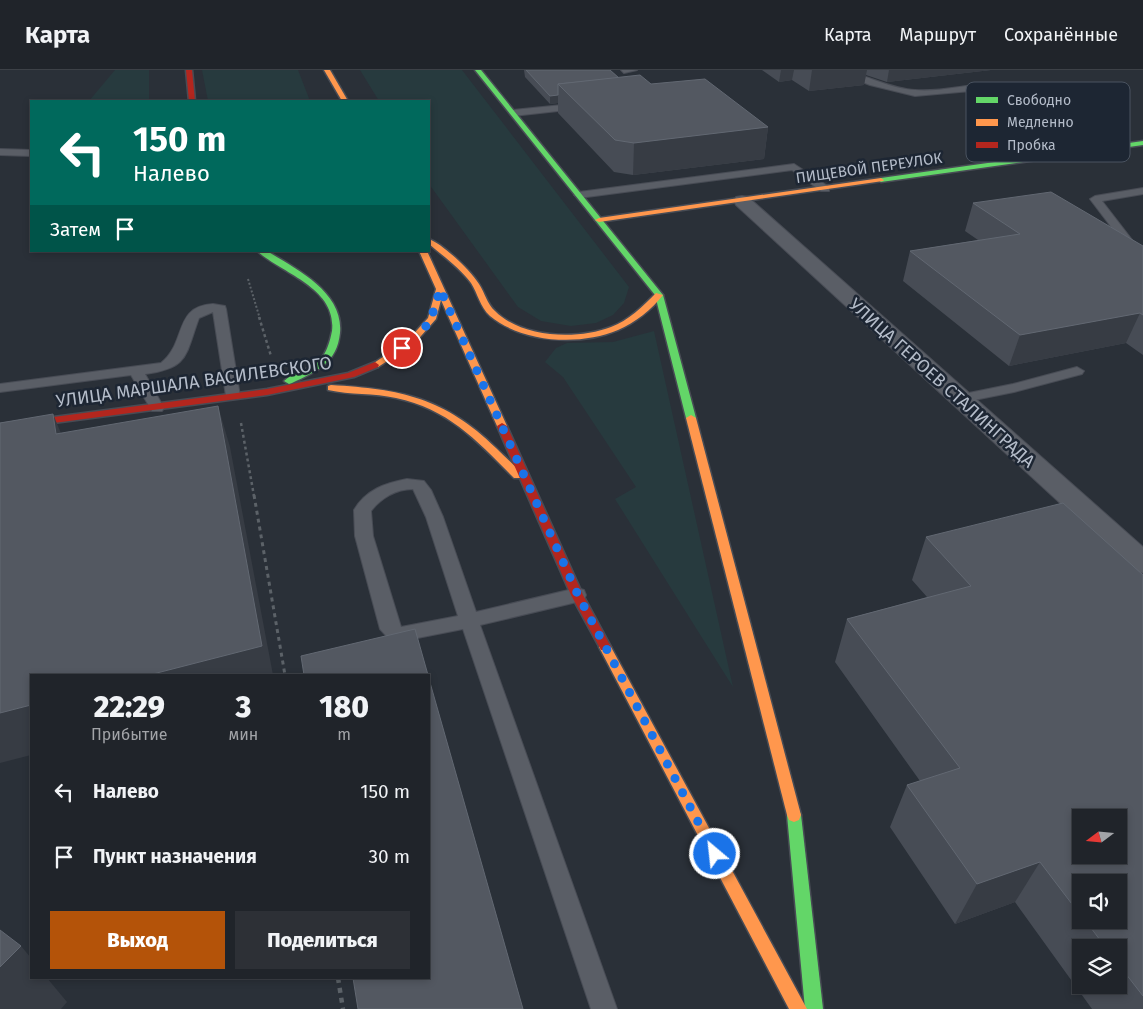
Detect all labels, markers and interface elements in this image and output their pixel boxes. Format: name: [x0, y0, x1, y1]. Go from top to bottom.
text: Карта: [25, 21, 90, 49]
text: Карта: [824, 24, 872, 46]
text: Маршрут: [900, 24, 976, 46]
text: Сохранённые: [1004, 24, 1118, 46]
legend: [966, 82, 1130, 162]
text: Свободно: [1007, 92, 1071, 109]
text: Медленно: [1007, 114, 1074, 131]
text: 150 m: [133, 118, 226, 160]
icon: left: [50, 120, 115, 185]
text: Пробка: [1007, 137, 1056, 154]
street label: ПИЩЕВОЙ ПЕРЕУЛОК: [795, 149, 944, 187]
text: Налево: [133, 160, 210, 187]
icon: arrive: [111, 215, 139, 243]
text: Затем: [50, 218, 101, 241]
street label: УЛИЦА ГЕРОЕВ СТАЛИНГРАДА: [844, 294, 1040, 473]
pin: [381, 327, 423, 369]
icon: arrive: [388, 334, 416, 362]
street label: УЛИЦА МАРШАЛА ВАСИЛЕВСКОГО: [55, 352, 333, 412]
text: 22:29: [94, 689, 165, 725]
text: 3: [235, 689, 251, 725]
text: 180: [319, 689, 369, 725]
text: Прибытие: [91, 725, 167, 744]
text: мин: [228, 725, 258, 744]
text: m: [337, 725, 351, 744]
icon: left: [50, 778, 78, 806]
text: Налево: [93, 780, 159, 803]
text: 150 m: [360, 780, 410, 803]
north arrow: [1072, 809, 1128, 864]
map controls: [1072, 809, 1127, 994]
position arrow: [688, 827, 740, 879]
icon: arrive: [50, 843, 78, 871]
text: Пункт назначения: [93, 845, 257, 868]
text: 30 m: [369, 845, 410, 868]
button: sound: [1072, 874, 1127, 929]
button: Выход: [50, 911, 225, 969]
button: Поделиться: [235, 911, 410, 969]
button: layers: [1072, 939, 1127, 994]

